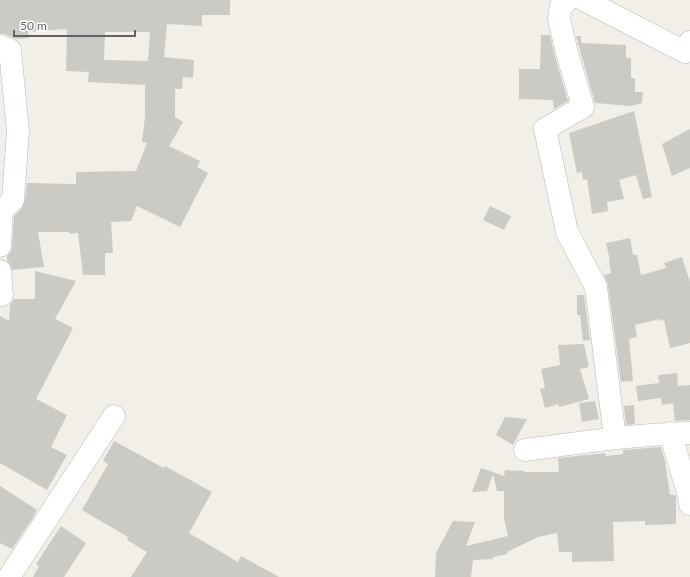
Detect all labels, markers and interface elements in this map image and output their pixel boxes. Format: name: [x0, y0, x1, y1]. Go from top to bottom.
scale bar: [14, 12, 135, 38]
text: 50 m: [20, 18, 47, 33]

